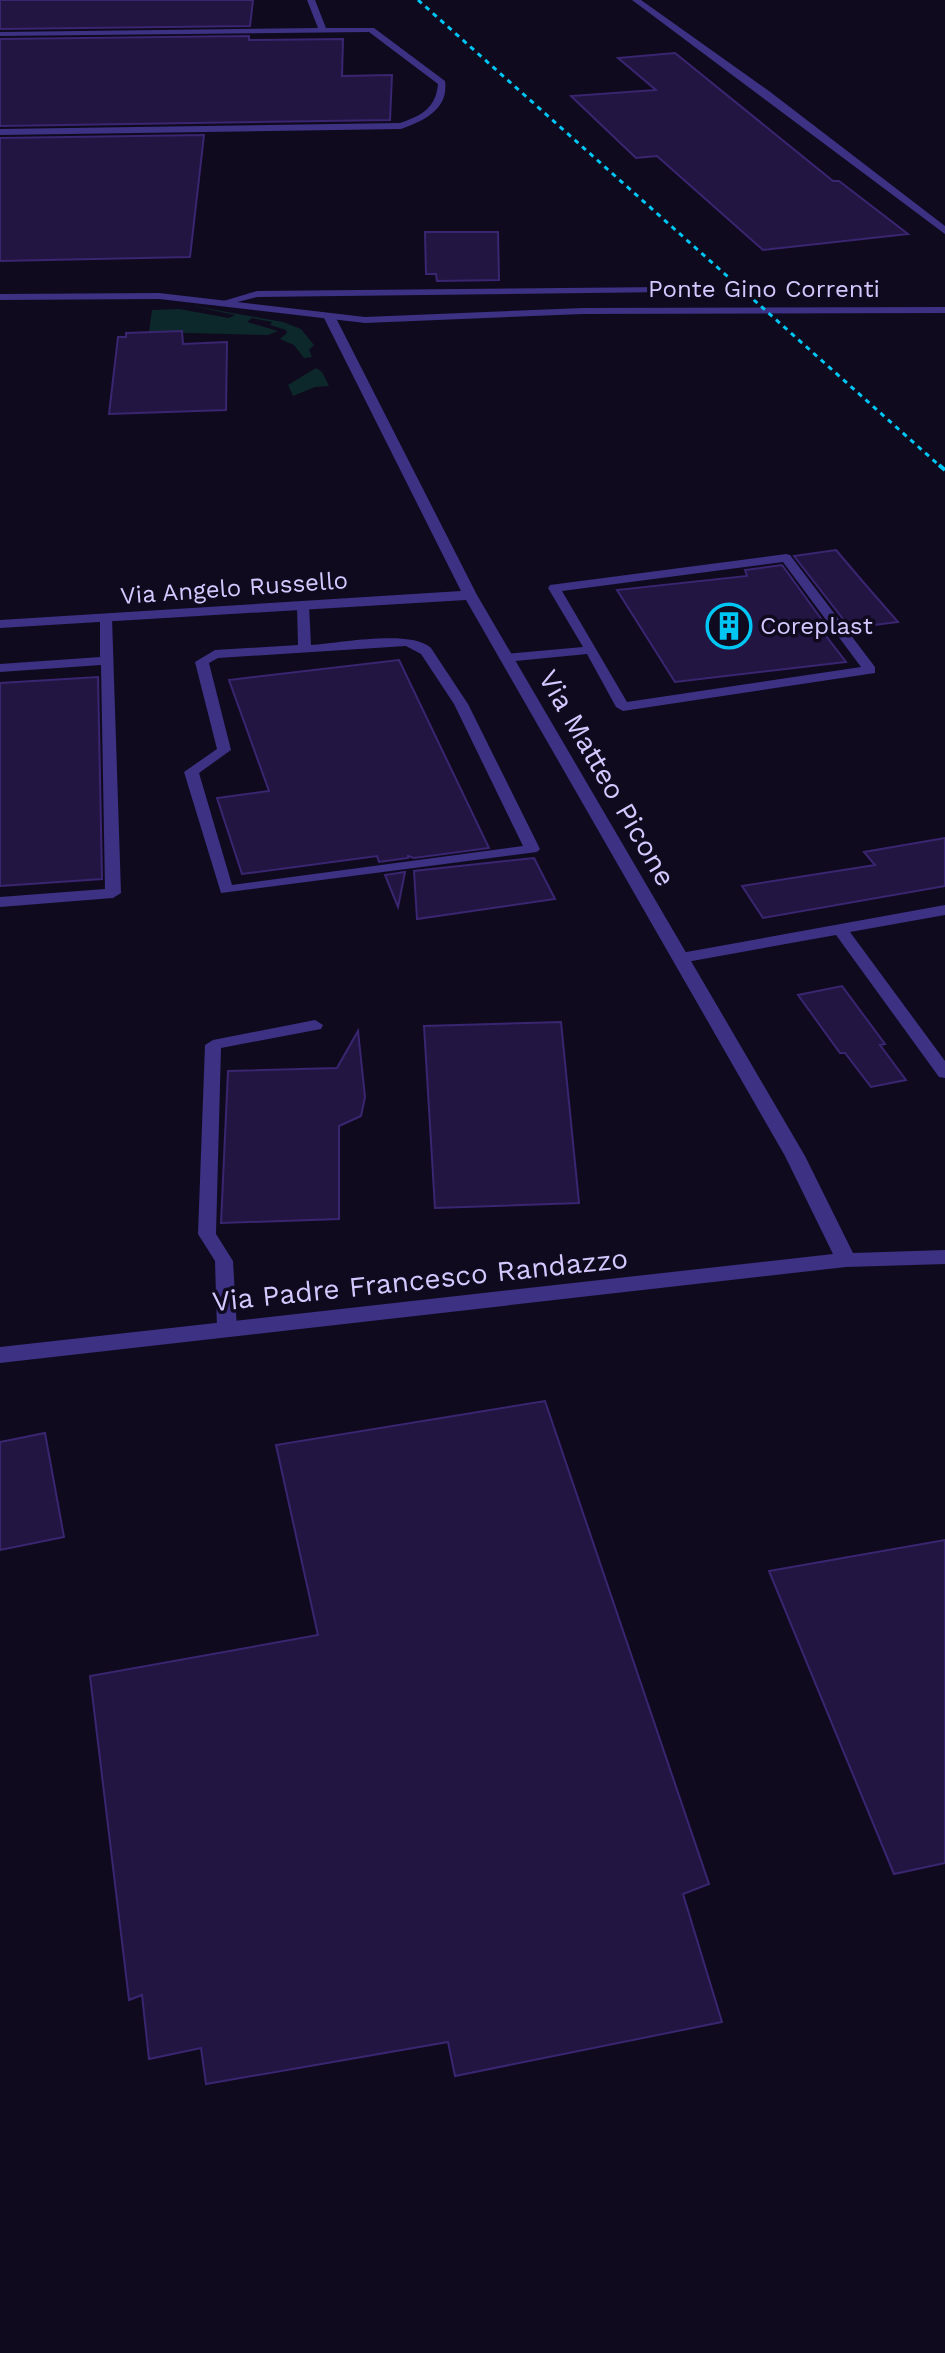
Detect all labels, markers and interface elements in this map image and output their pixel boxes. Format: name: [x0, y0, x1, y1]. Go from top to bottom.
street label: Ponte Gino Correnti: [648, 275, 880, 303]
street label: Via Angelo Russello: [119, 566, 349, 610]
building icon: Coreplast: [705, 602, 753, 650]
place label: Coreplast: [760, 612, 873, 640]
street label: Via Matteo Picone: [532, 664, 682, 892]
street label: Via Padre Francesco Randazzo: [210, 1242, 630, 1318]

